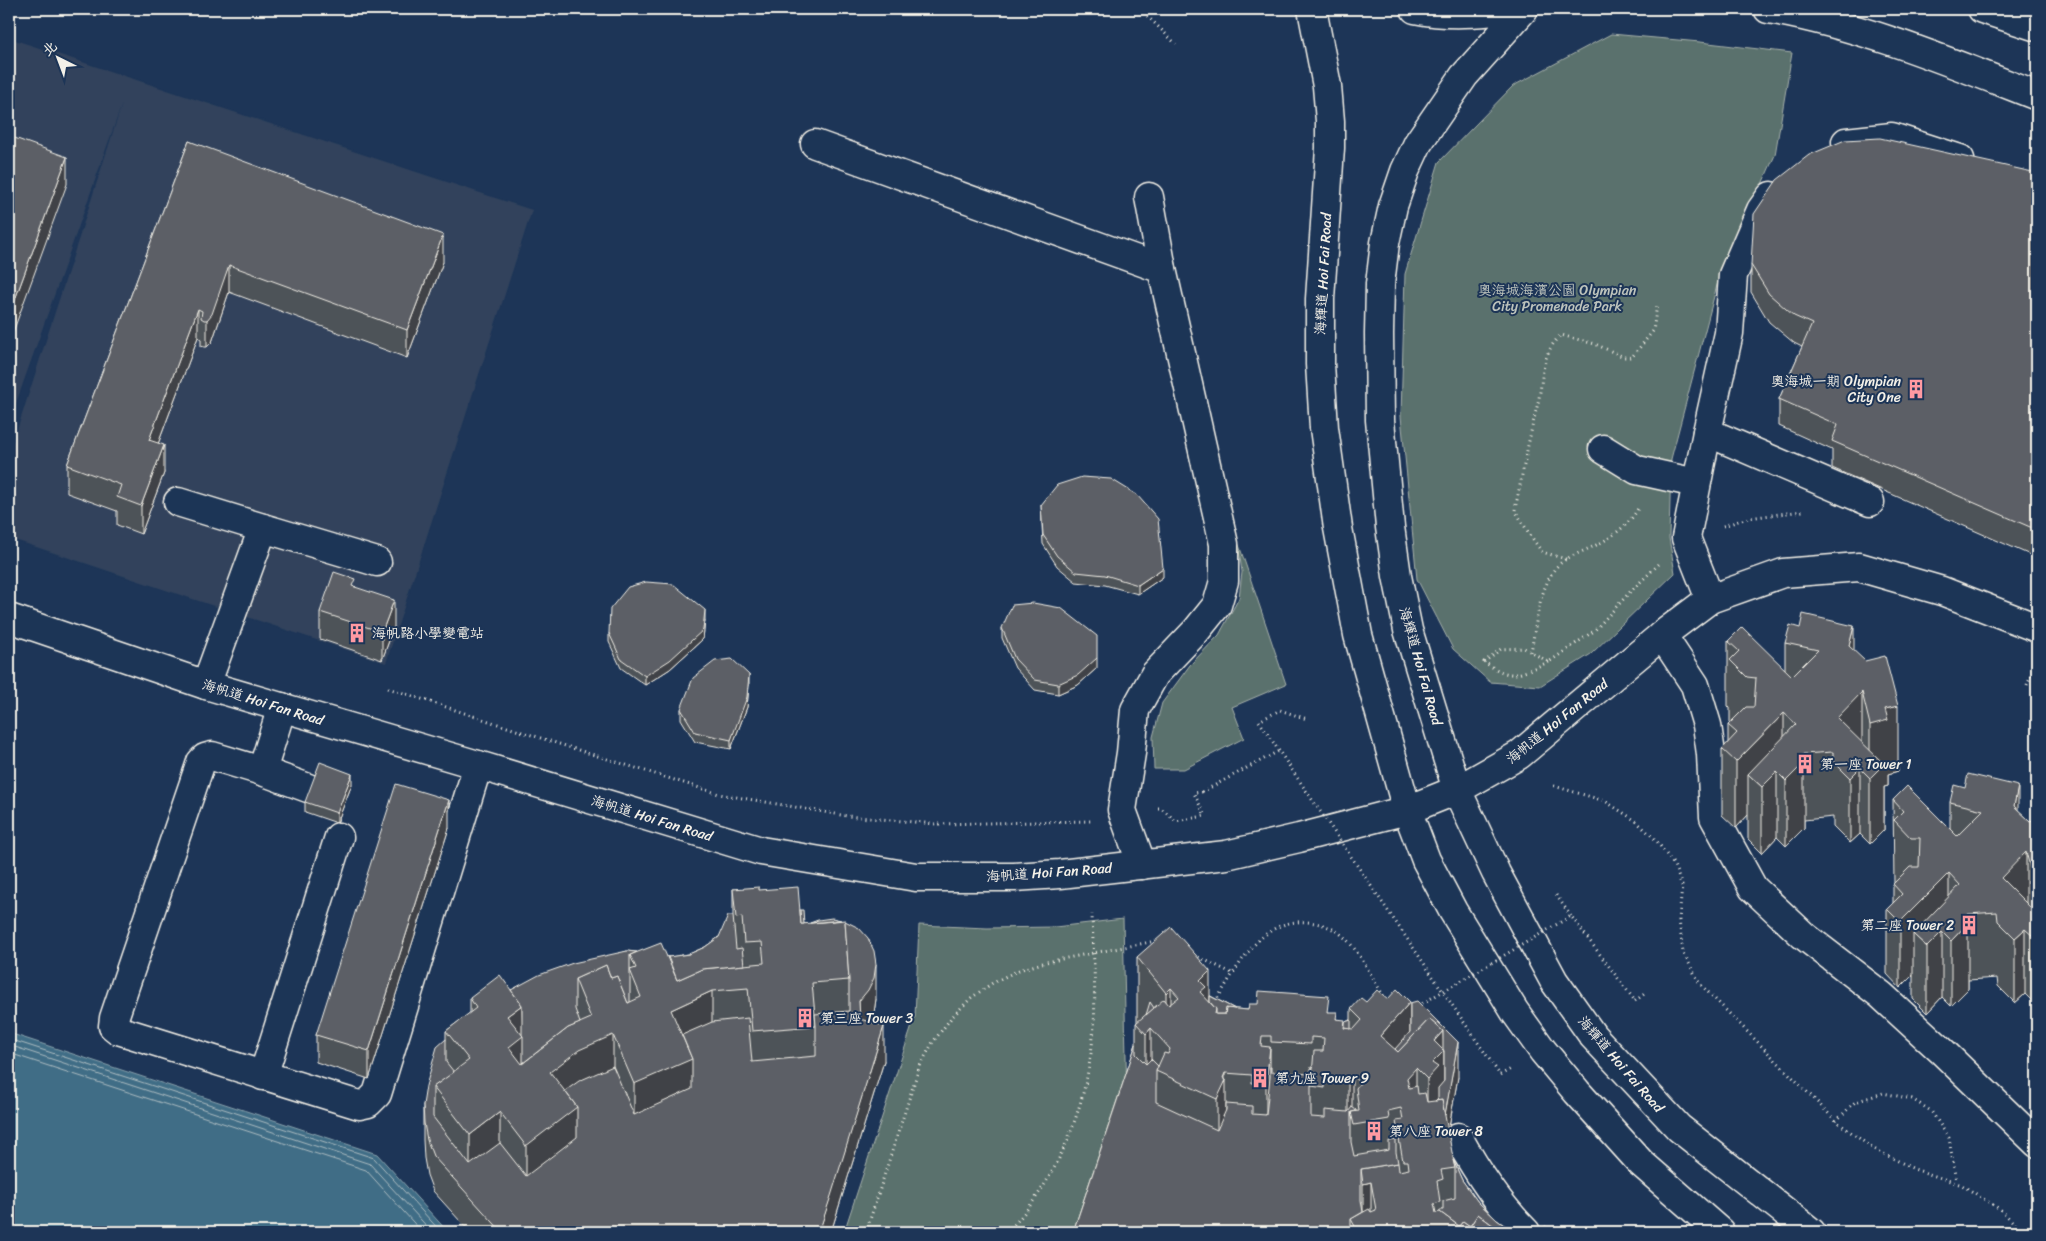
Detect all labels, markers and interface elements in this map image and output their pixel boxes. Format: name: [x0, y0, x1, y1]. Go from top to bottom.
north arrow: [32, 32, 82, 82]
text: 北: [36, 35, 63, 63]
street label: 海輝道 Hoi Fai Road: [1308, 211, 1339, 336]
park label: 奧海城海濱公園 Olympian City Promenade Park: [1478, 278, 1637, 319]
place label: 奧海城一期 Olympian City One: [1770, 369, 1901, 410]
building icon: 奧海城一期 Olympian City One: [1905, 378, 1927, 400]
street label: 海輝道 Hoi Fai Road: [1392, 604, 1450, 730]
place label: 海帆路小學變電站: [372, 621, 484, 646]
building icon: 海帆路小學變電站: [346, 622, 368, 644]
street label: 海帆道 Hoi Fan Road: [1501, 671, 1615, 771]
street label: 海帆道 Hoi Fan Road: [199, 672, 328, 733]
place label: 第一座 Tower 1: [1820, 752, 1912, 777]
building icon: 第一座 Tower 1: [1794, 753, 1816, 775]
street label: 海帆道 Hoi Fan Road: [588, 788, 717, 849]
street label: 海帆道 Hoi Fan Road: [985, 856, 1114, 889]
place label: 第二座 Tower 2: [1860, 913, 1954, 938]
building icon: 第二座 Tower 2: [1958, 914, 1980, 936]
place label: 第三座 Tower 3: [820, 1006, 914, 1031]
building icon: 第三座 Tower 3: [794, 1007, 816, 1029]
street label: 海輝道 Hoi Fai Road: [1571, 1010, 1671, 1120]
place label: 第九座 Tower 9: [1275, 1066, 1370, 1091]
building icon: 第九座 Tower 9: [1249, 1067, 1271, 1089]
place label: 第八座 Tower 8: [1389, 1119, 1484, 1144]
building icon: 第八座 Tower 8: [1363, 1120, 1385, 1142]

